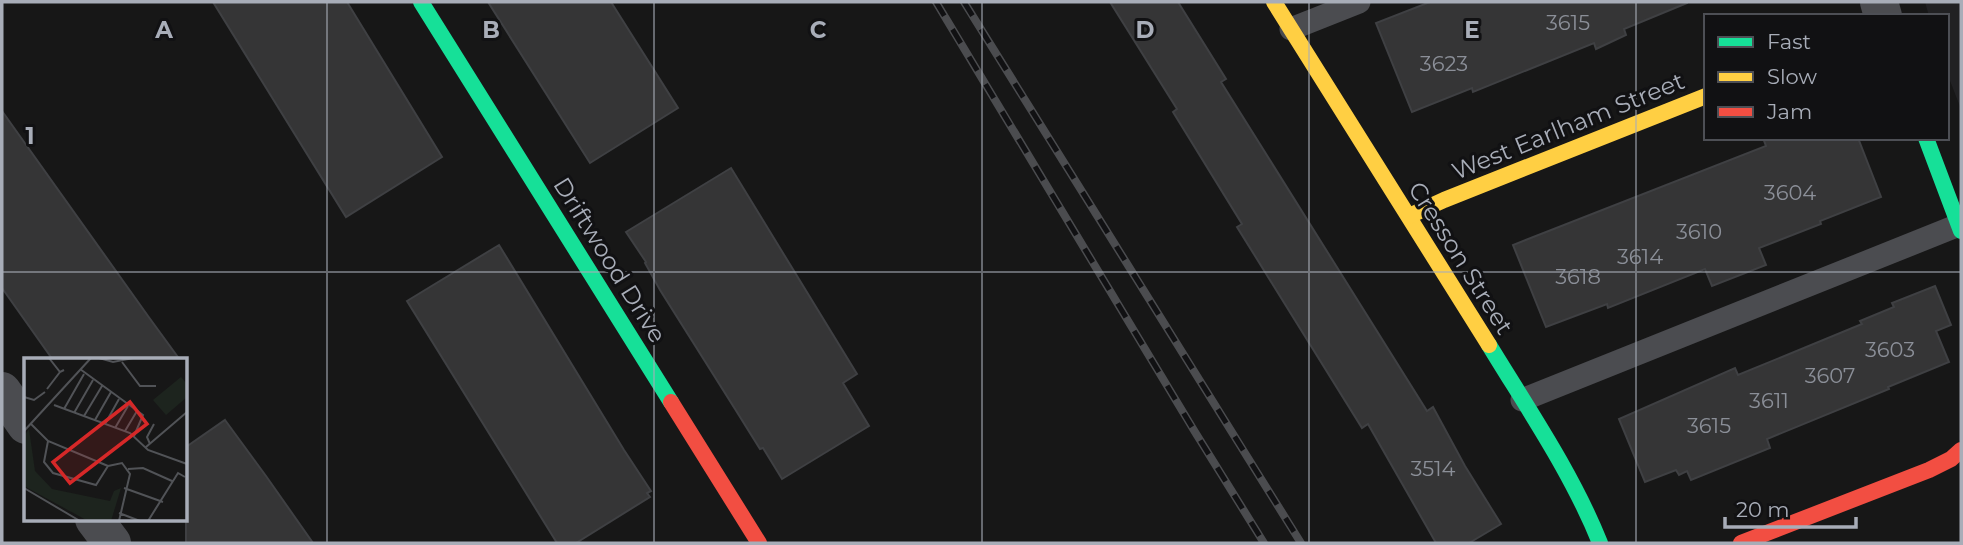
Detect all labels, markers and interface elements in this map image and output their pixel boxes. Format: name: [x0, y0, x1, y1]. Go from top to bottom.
house number: 3615: [1546, 10, 1590, 35]
legend: [1704, 14, 1949, 140]
text: A: [154, 16, 173, 44]
text: B: [482, 16, 500, 44]
text: C: [810, 16, 827, 44]
text: D: [1136, 16, 1155, 44]
text: E: [1464, 16, 1480, 44]
text: Fast: [1767, 29, 1811, 54]
house number: 3623: [1420, 51, 1468, 76]
text: Slow: [1767, 64, 1817, 89]
street label: West Earlham Street: [1448, 66, 1689, 186]
text: Jam: [1766, 99, 1812, 124]
text: 1: [25, 122, 35, 150]
street label: Driftwood Drive: [547, 172, 673, 348]
street label: Cresson Street: [1403, 176, 1520, 340]
house number: 3604: [1764, 180, 1816, 205]
house number: 3610: [1676, 219, 1722, 244]
house number: 3614: [1617, 244, 1663, 269]
house number: 3618: [1555, 264, 1601, 289]
house number: 3603: [1865, 337, 1915, 362]
inset map: [24, 358, 187, 520]
house number: 3607: [1805, 363, 1855, 388]
house number: 3611: [1749, 388, 1789, 413]
house number: 3615: [1687, 413, 1731, 438]
house number: 3514: [1411, 456, 1456, 481]
scale bar: [1725, 486, 1856, 530]
text: 20 m: [1736, 497, 1790, 522]

